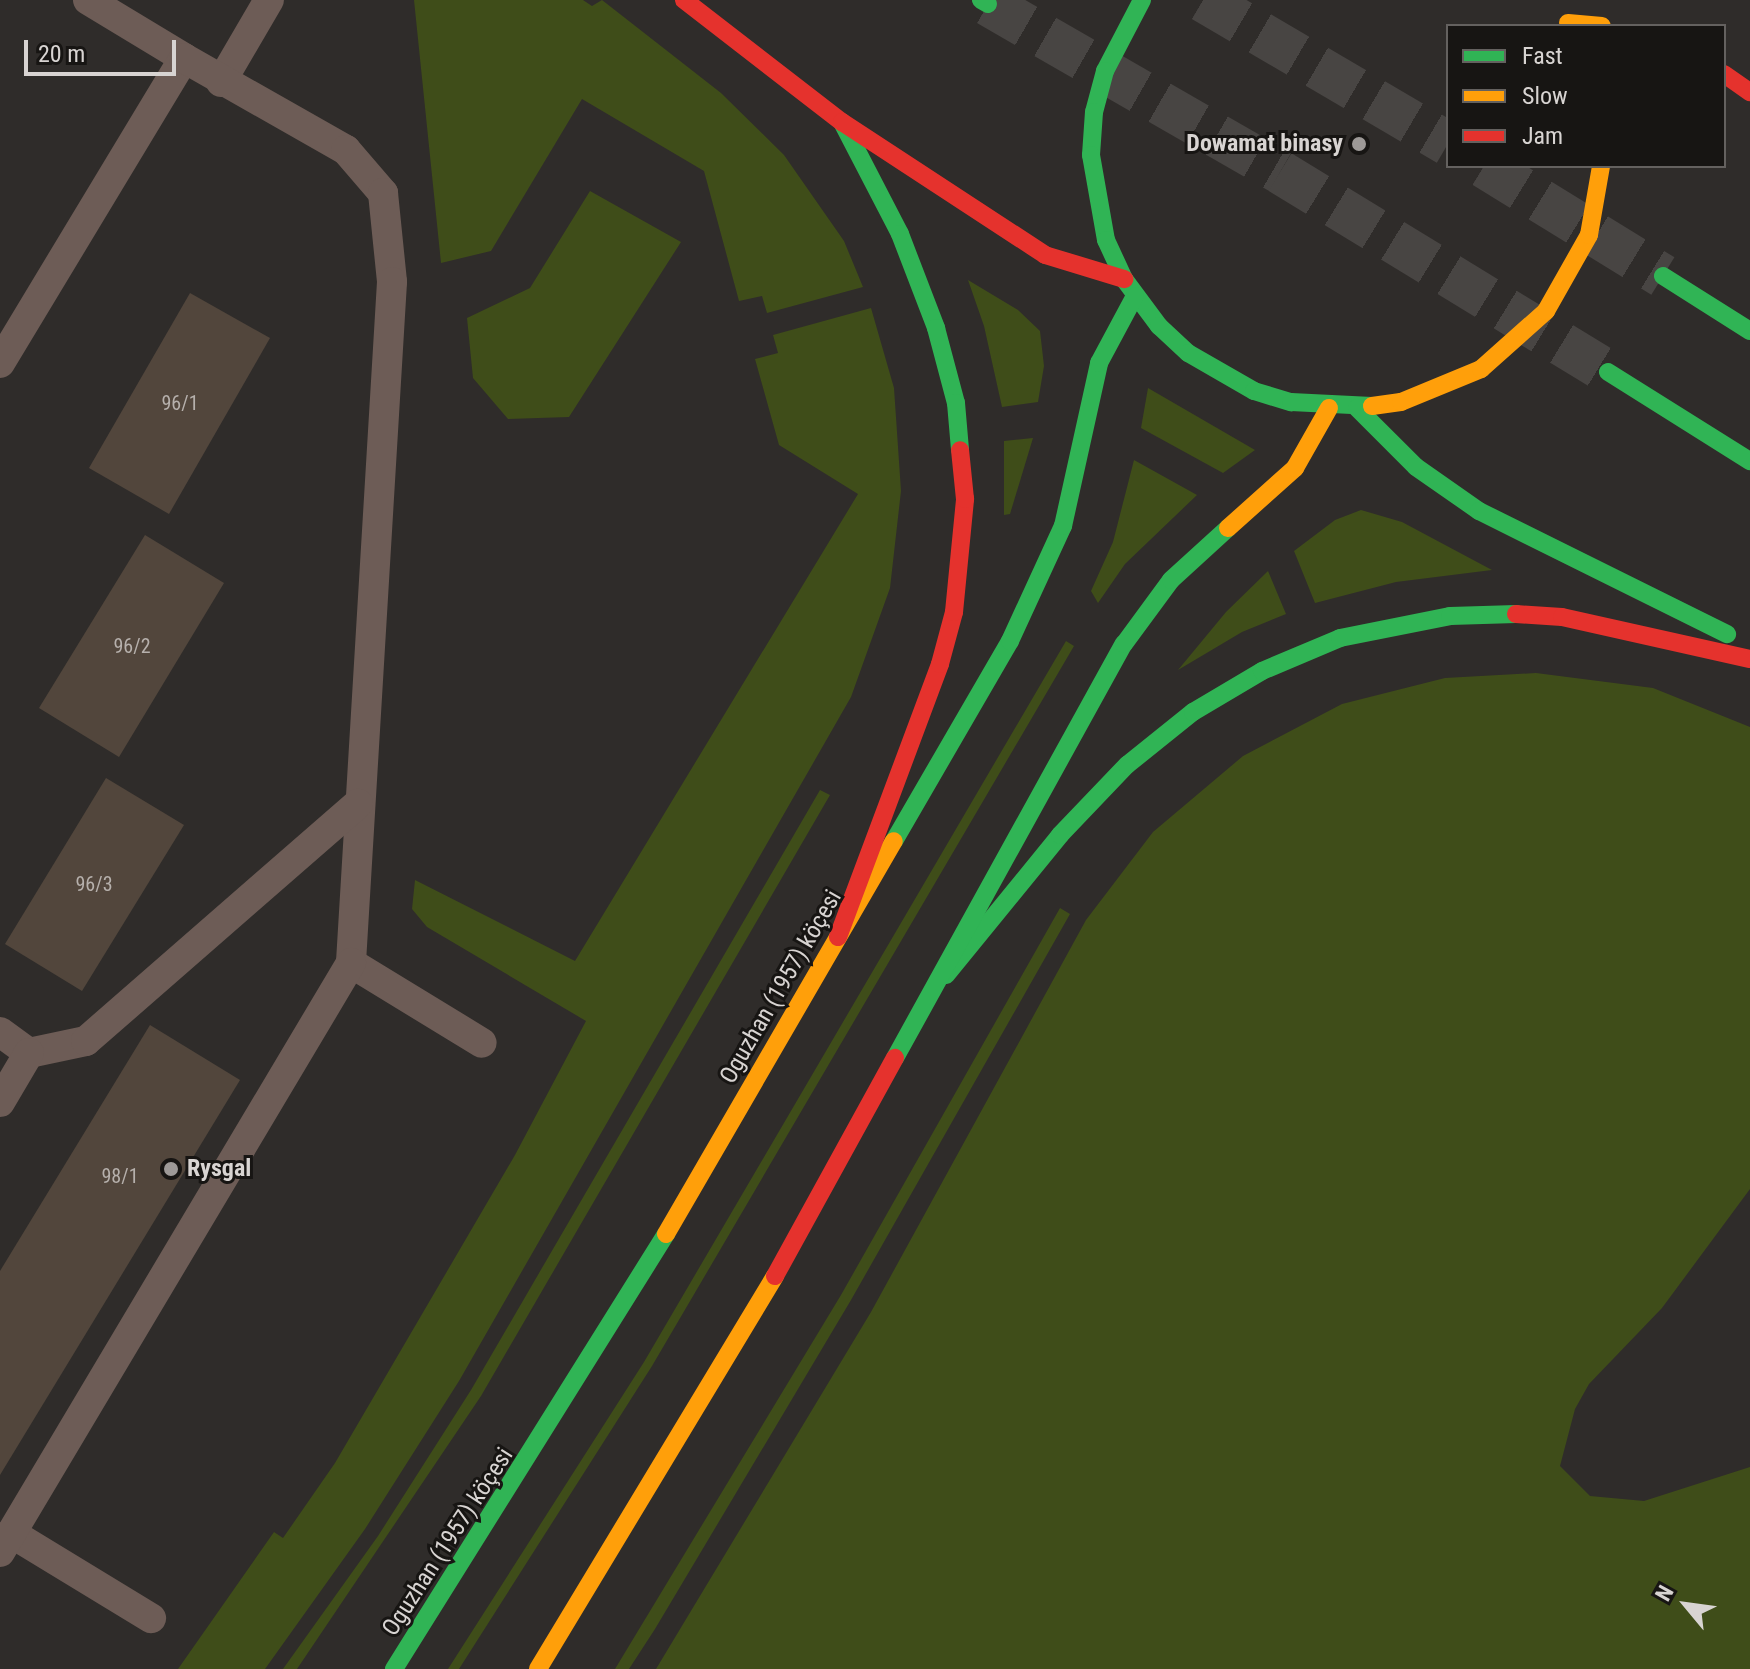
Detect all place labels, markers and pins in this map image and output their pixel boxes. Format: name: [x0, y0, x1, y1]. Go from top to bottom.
place label: Dowamat binasy: [1186, 130, 1343, 158]
marker: Dowamat binasy: [1350, 135, 1368, 153]
place label: Rysgal: [187, 1155, 251, 1183]
marker: Rysgal: [162, 1160, 180, 1178]

